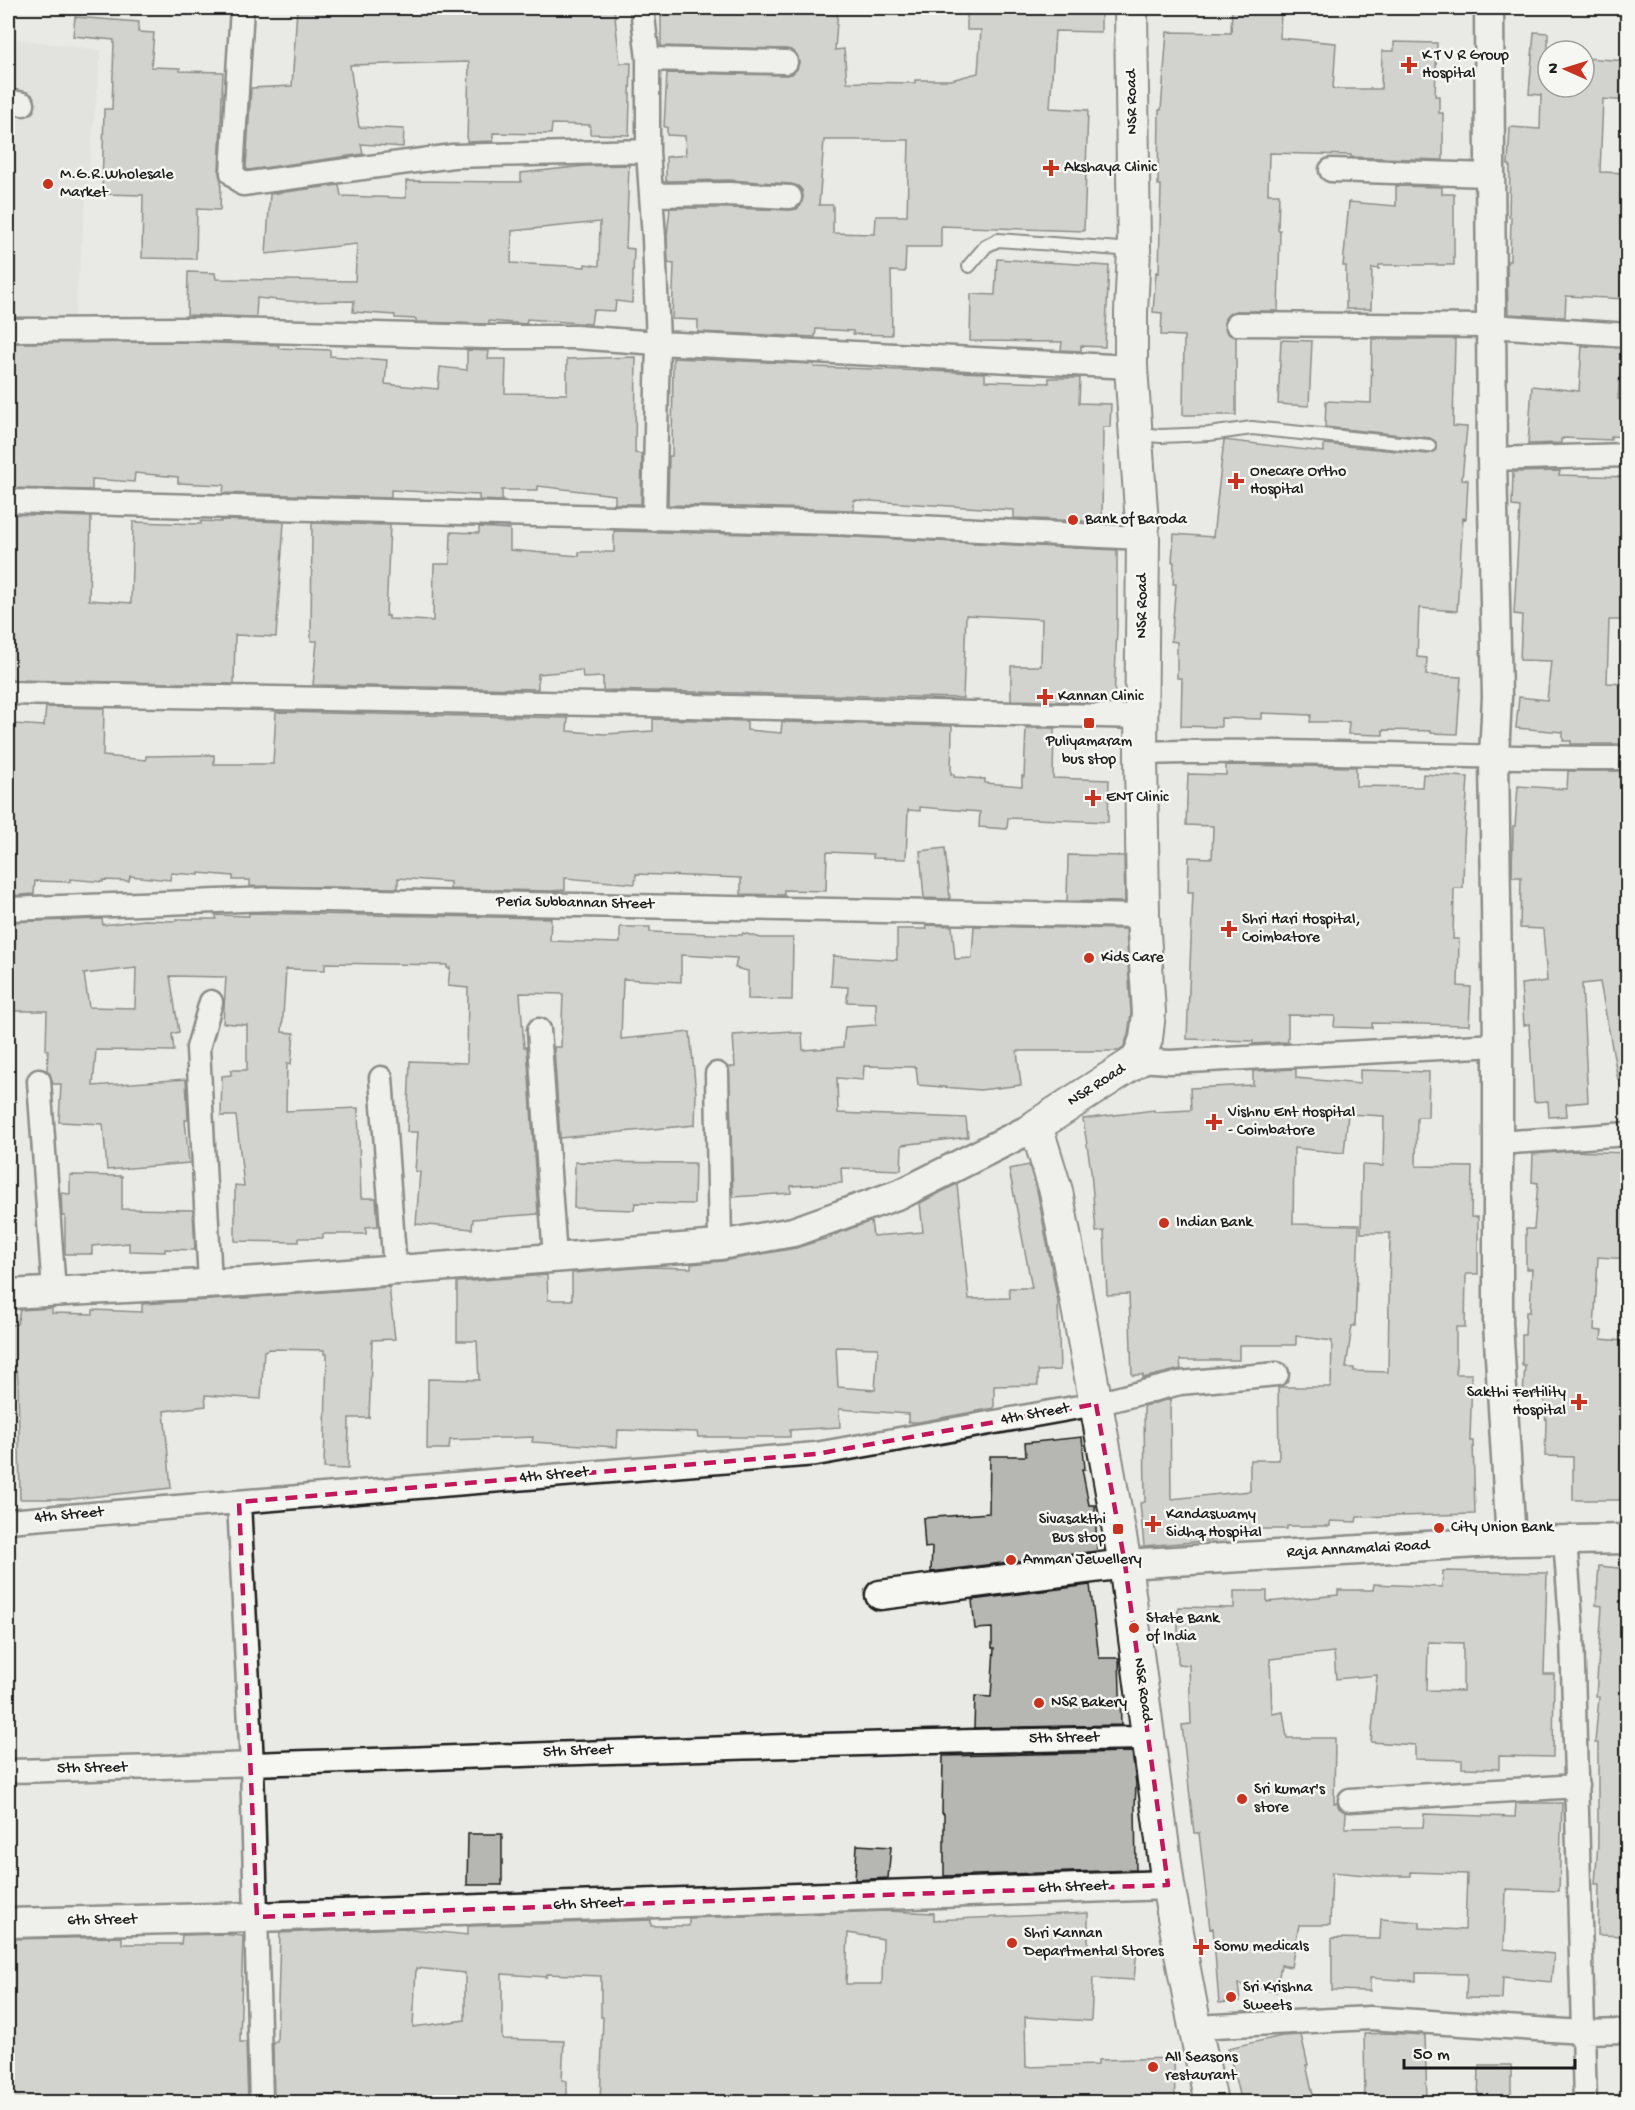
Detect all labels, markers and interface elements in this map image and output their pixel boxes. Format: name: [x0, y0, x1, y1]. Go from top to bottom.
north arrow: [1536, 39, 1596, 99]
place label: K T V R Group Hospital: [1422, 47, 1509, 84]
marker: K T V R Group Hospital: [1400, 56, 1418, 74]
text: N: [1545, 62, 1564, 74]
street label: NSR Road: [1123, 68, 1143, 135]
marker: Akshaya Clinic: [1042, 159, 1060, 177]
place label: Akshaya Clinic: [1064, 159, 1157, 178]
place label: M.G.R.Wholesale Market: [60, 166, 174, 203]
marker: M.G.R.Wholesale Market: [41, 177, 55, 191]
place label: Onecare Ortho Hospital: [1250, 463, 1346, 500]
marker: Onecare Ortho Hospital: [1227, 472, 1245, 490]
place label: Bank of Baroda: [1084, 511, 1188, 530]
marker: Bank of Baroda: [1066, 513, 1080, 527]
street label: NSR Road: [1134, 572, 1153, 638]
marker: Kannan Clinic: [1036, 688, 1054, 706]
place label: Kannan Clinic: [1058, 688, 1144, 707]
marker: Puliyamaram bus stop: [1082, 716, 1096, 730]
place label: Puliyamaram bus stop: [1045, 733, 1133, 770]
marker: ENT Clinic: [1084, 789, 1102, 807]
place label: ENT Clinic: [1106, 789, 1169, 808]
street label: Peria Subbannan Street: [495, 893, 655, 915]
place label: Shri Hari Hospital, Coimbatore: [1242, 911, 1361, 948]
marker: Shri Hari Hospital, Coimbatore: [1220, 920, 1238, 938]
place label: Kids Care: [1101, 949, 1165, 968]
marker: Kids Care: [1082, 951, 1096, 965]
street label: NSR Road: [1065, 1059, 1131, 1112]
place label: Vishnu Ent Hospital - Coimbatore: [1227, 1104, 1355, 1141]
marker: Vishnu Ent Hospital - Coimbatore: [1205, 1113, 1223, 1131]
place label: Indian Bank: [1176, 1214, 1254, 1233]
marker: Indian Bank: [1157, 1216, 1171, 1230]
place label: Sakthi Fertility Hospital: [1467, 1384, 1566, 1421]
marker: Sakthi Fertility Hospital: [1570, 1393, 1588, 1411]
street label: 4th Street: [999, 1399, 1072, 1430]
street label: 4th Street: [519, 1463, 591, 1488]
street label: 4th Street: [34, 1503, 106, 1528]
place label: Kandaswamy Sidhq Hospital: [1166, 1506, 1262, 1543]
place label: Sivasakthi Bus stop: [1039, 1511, 1106, 1548]
marker: Kandaswamy Sidhq Hospital: [1144, 1515, 1162, 1533]
place label: City Union Bank: [1451, 1519, 1555, 1538]
marker: City Union Bank: [1432, 1521, 1446, 1535]
marker: Sivasakthi Bus stop: [1111, 1522, 1125, 1536]
street label: Raja Annamalai Road: [1286, 1537, 1432, 1563]
place label: Amman Jewellery: [1023, 1551, 1142, 1570]
marker: Amman Jewellery: [1004, 1553, 1018, 1567]
place label: State Bank of India: [1146, 1610, 1221, 1647]
marker: State Bank of India: [1127, 1621, 1141, 1635]
street label: NSR Road: [1128, 1657, 1156, 1725]
place label: NSR Bakery: [1051, 1694, 1127, 1713]
marker: NSR Bakery: [1032, 1696, 1046, 1710]
street label: 5th Street: [1029, 1729, 1101, 1749]
street label: 5th Street: [543, 1741, 615, 1763]
street label: 5th Street: [57, 1759, 129, 1779]
place label: Sri kumar's store: [1254, 1781, 1326, 1818]
marker: Sri kumar's store: [1235, 1792, 1249, 1806]
street label: 6th Street: [1038, 1877, 1110, 1899]
street label: 6th Street: [553, 1894, 625, 1916]
street label: 6th Street: [67, 1911, 138, 1931]
place label: Shri Kannan Departmental Stores: [1023, 1925, 1165, 1962]
marker: Shri Kannan Departmental Stores: [1005, 1936, 1019, 1950]
marker: Somu medicals: [1192, 1938, 1210, 1956]
place label: Somu medicals: [1214, 1938, 1310, 1957]
place label: Sri Krishna Sweets: [1243, 1979, 1313, 2016]
marker: Sri Krishna Sweets: [1224, 1990, 1238, 2004]
scale bar: [1404, 2032, 1575, 2070]
text: 50 m: [1413, 2045, 1450, 2066]
place label: All Seasons restaurant: [1165, 2049, 1239, 2086]
marker: All Seasons restaurant: [1146, 2060, 1160, 2074]

